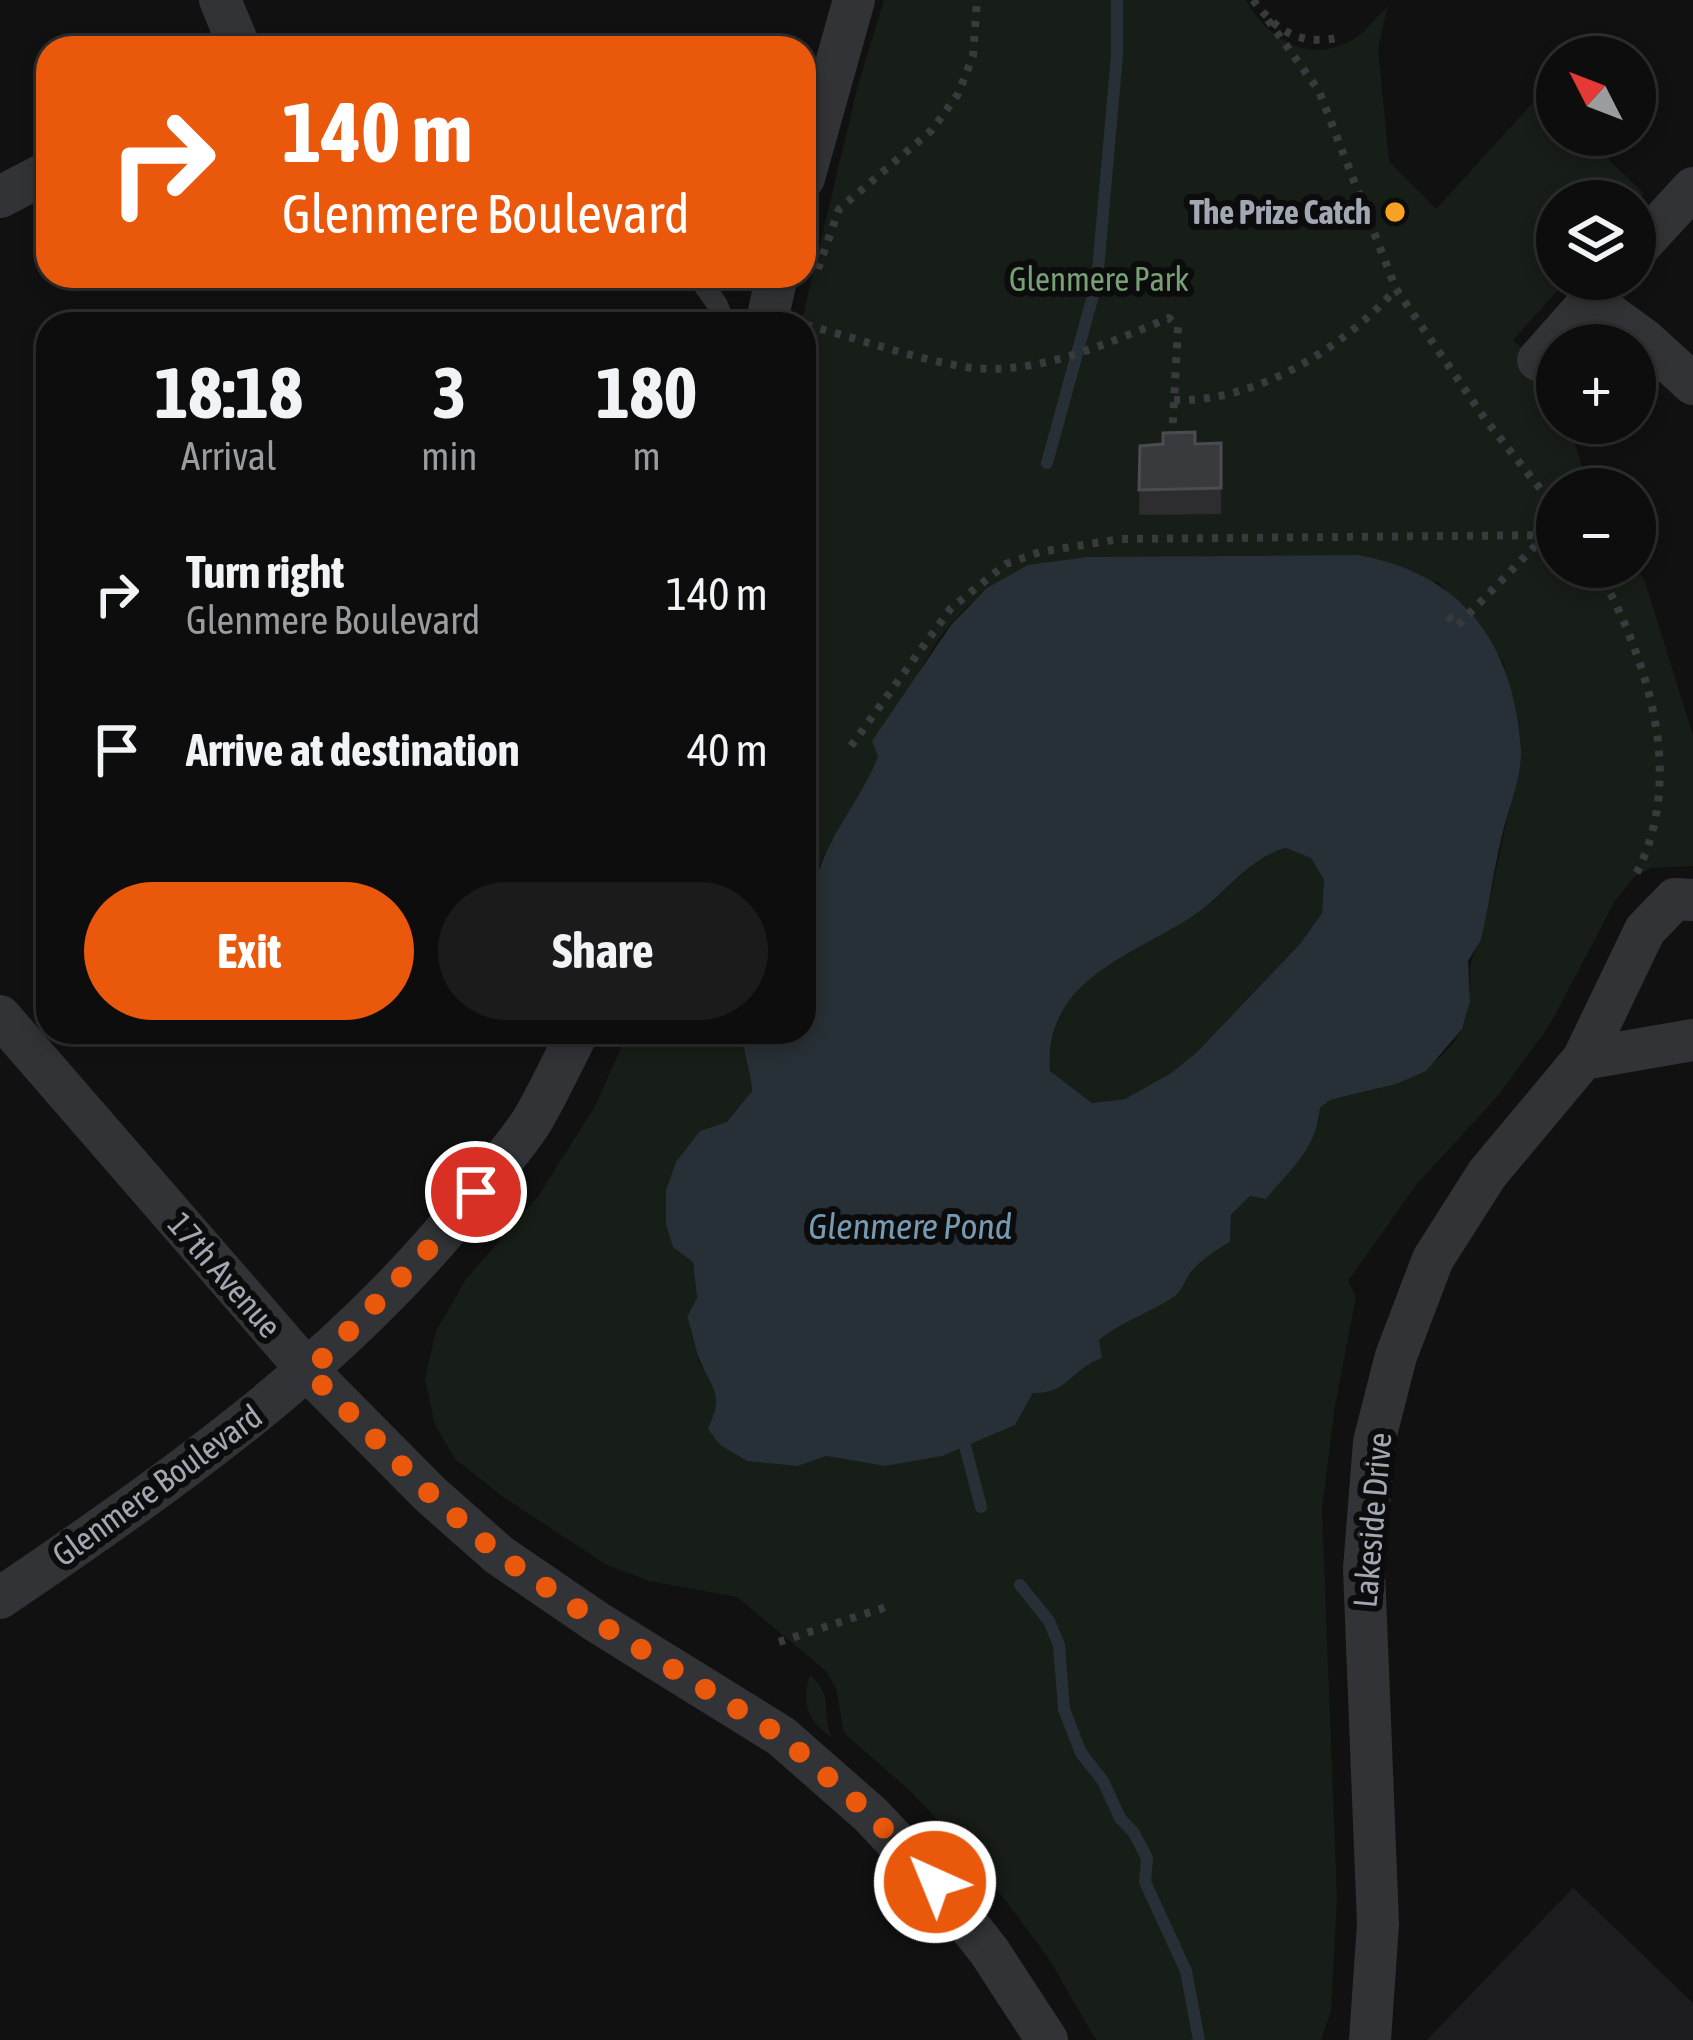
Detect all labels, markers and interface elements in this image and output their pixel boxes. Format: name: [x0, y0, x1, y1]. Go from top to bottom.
north arrow: [1536, 36, 1656, 156]
map controls: [1536, 36, 1656, 588]
icon: right: [84, 84, 240, 240]
text: 140 m: [282, 84, 472, 180]
button: layers: [1536, 180, 1656, 300]
text: Glenmere Boulevard: [282, 183, 689, 244]
place label: The Prize Catch: [1190, 193, 1371, 231]
marker: The Prize Catch: [1382, 199, 1408, 225]
park label: Glenmere Park: [1009, 260, 1189, 298]
button: +: [1536, 324, 1656, 444]
text: 18:18: [155, 351, 303, 433]
text: 3: [432, 351, 466, 433]
text: 180: [596, 351, 697, 433]
text: Arrival: [181, 434, 276, 478]
text: min: [421, 434, 477, 478]
text: m: [633, 434, 661, 478]
button: −: [1536, 468, 1656, 588]
text: Turn right: [186, 546, 344, 598]
icon: right: [84, 561, 150, 627]
text: 140 m: [666, 568, 768, 620]
text: Glenmere Boulevard: [186, 598, 480, 642]
icon: arrive: [84, 717, 150, 783]
text: Arrive at destination: [186, 724, 520, 776]
text: 40 m: [687, 724, 768, 776]
button: Exit: [84, 882, 414, 1020]
button: Share: [438, 882, 768, 1020]
pin: [425, 1141, 527, 1243]
icon: arrive: [443, 1159, 509, 1225]
street label: 17th Avenue: [161, 1205, 289, 1345]
water label: Glenmere Pond: [808, 1205, 1012, 1247]
street label: Glenmere Boulevard: [45, 1396, 269, 1574]
street label: Lakeside Drive: [1345, 1431, 1399, 1609]
position arrow: [872, 1819, 998, 1945]

